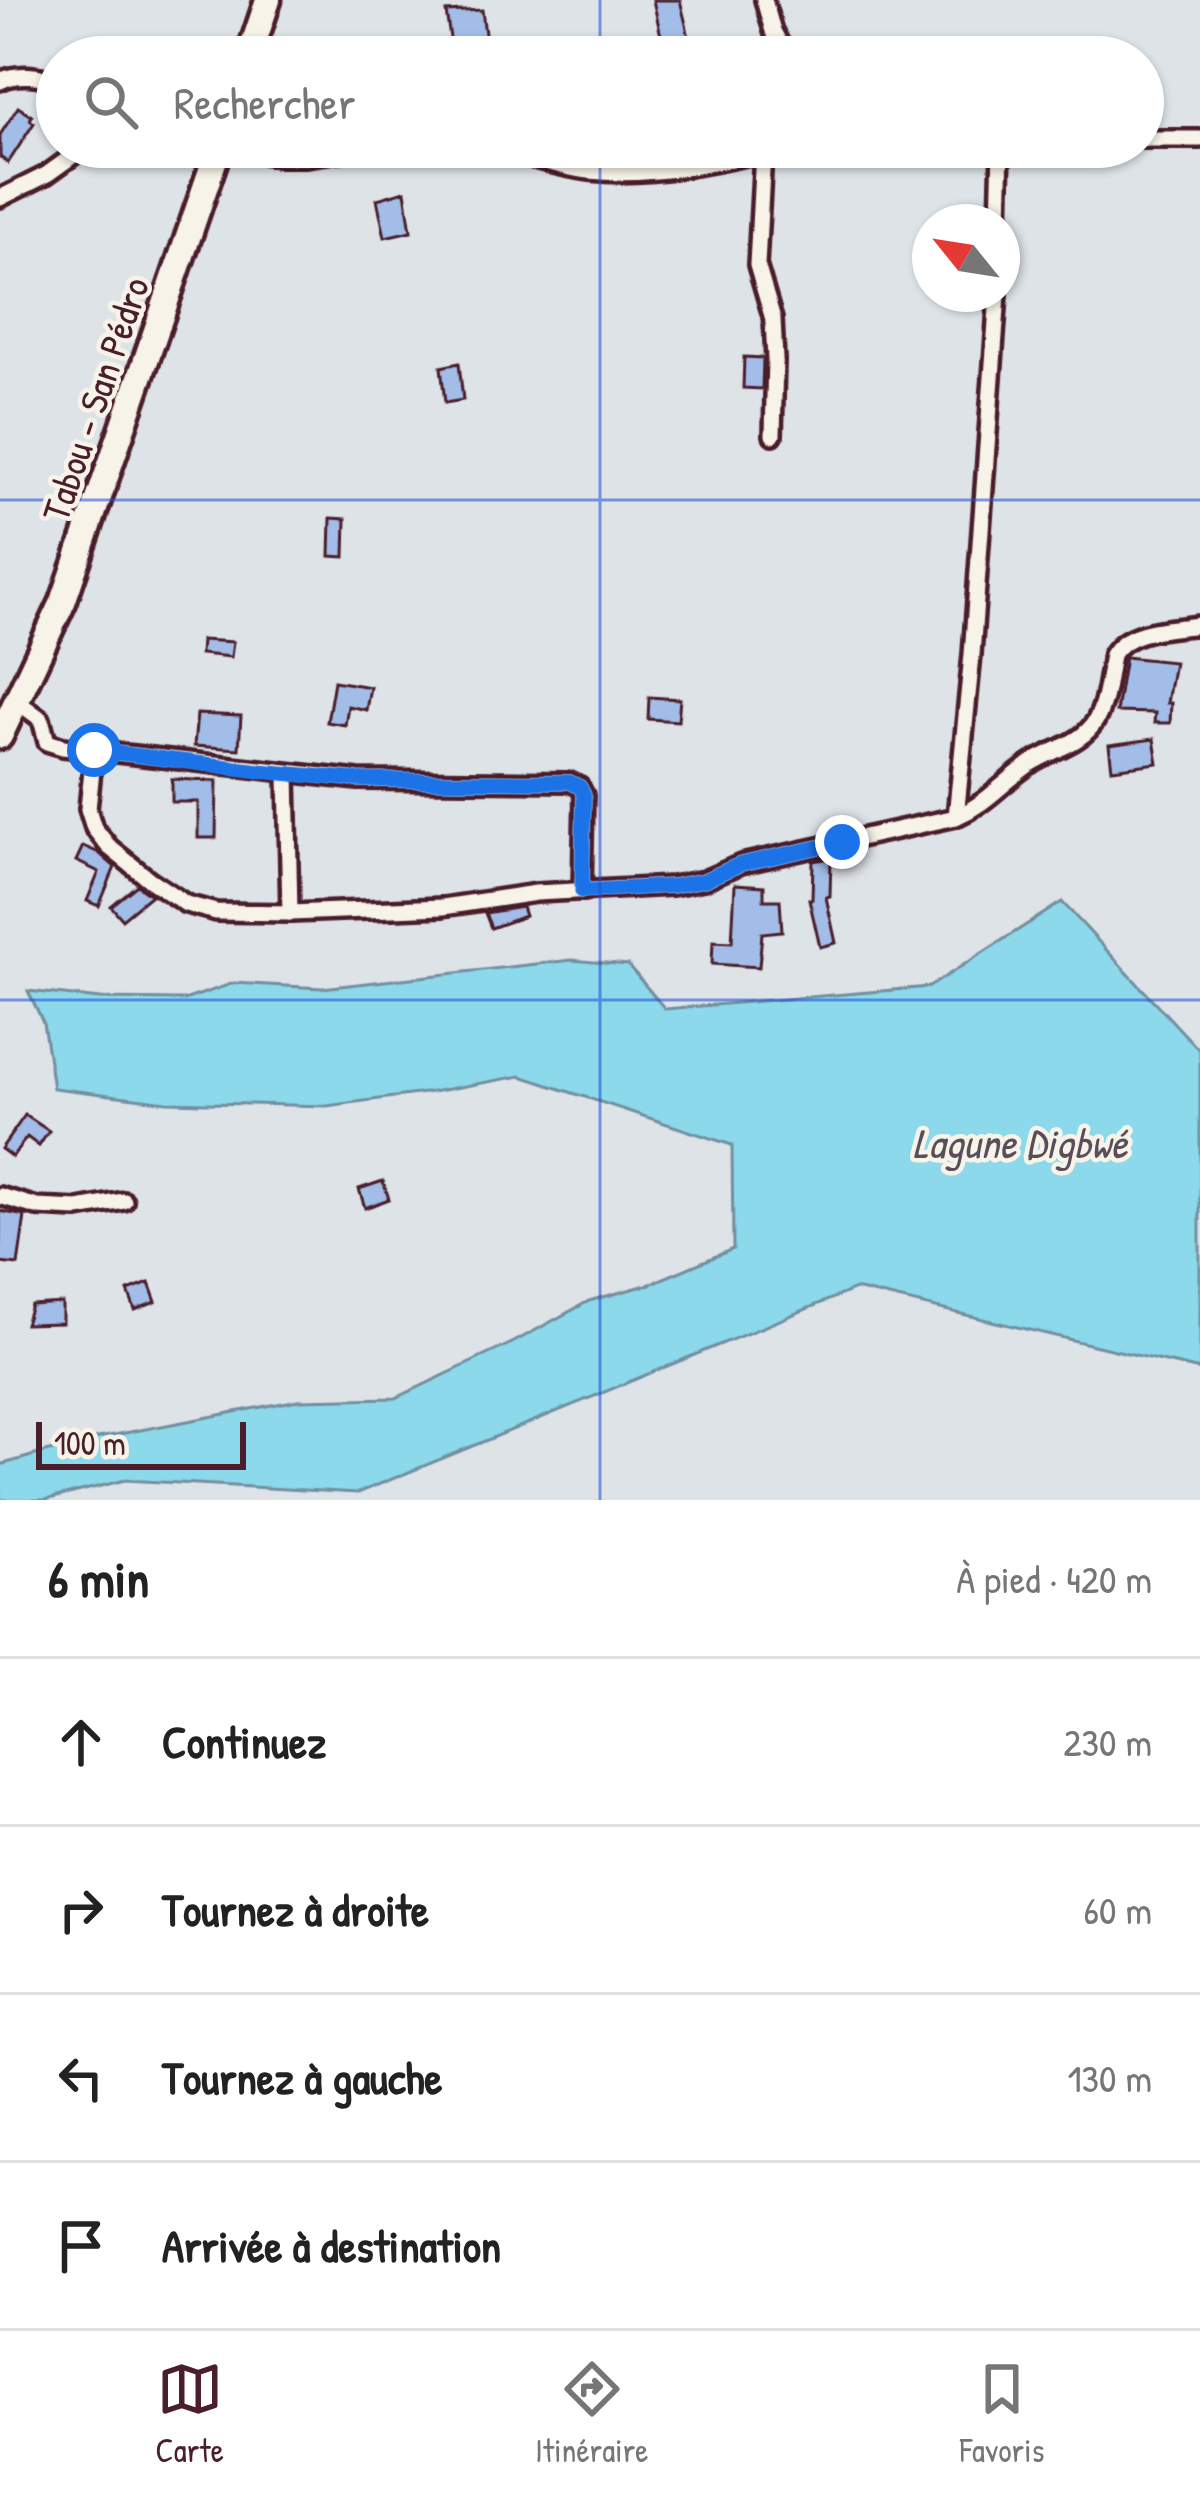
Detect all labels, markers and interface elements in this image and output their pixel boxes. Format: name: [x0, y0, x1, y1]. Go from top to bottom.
search box: [36, 36, 1164, 168]
icon: search: [78, 69, 144, 135]
text: Rechercher: [174, 72, 356, 133]
north arrow: [912, 204, 1020, 312]
street label: Tabou - San Pédro: [28, 270, 161, 528]
route start: [67, 723, 121, 777]
route end: [815, 815, 869, 869]
water label: Lagune Digbwé: [913, 1114, 1130, 1172]
scale bar: [36, 1416, 246, 1469]
text: 100 m: [54, 1421, 126, 1465]
text: 6 min: [48, 1544, 149, 1613]
text: À pied · 420 m: [956, 1552, 1152, 1605]
icon: ahead: [48, 1709, 114, 1775]
text: Continuez: [162, 1711, 326, 1772]
text: 230 m: [1063, 1715, 1152, 1768]
icon: right: [48, 1877, 114, 1943]
text: Tournez à droite: [162, 1879, 429, 1940]
text: 60 m: [1083, 1883, 1152, 1936]
icon: left: [48, 2045, 114, 2111]
text: Tournez à gauche: [162, 2047, 442, 2108]
text: 130 m: [1067, 2051, 1152, 2104]
icon: arrive: [48, 2213, 114, 2279]
text: Arrivée à destination: [162, 2215, 501, 2276]
tab: Carte: [156, 2356, 224, 2472]
tab: Itinéraire: [535, 2356, 648, 2472]
tab: Favoris: [960, 2356, 1044, 2472]

